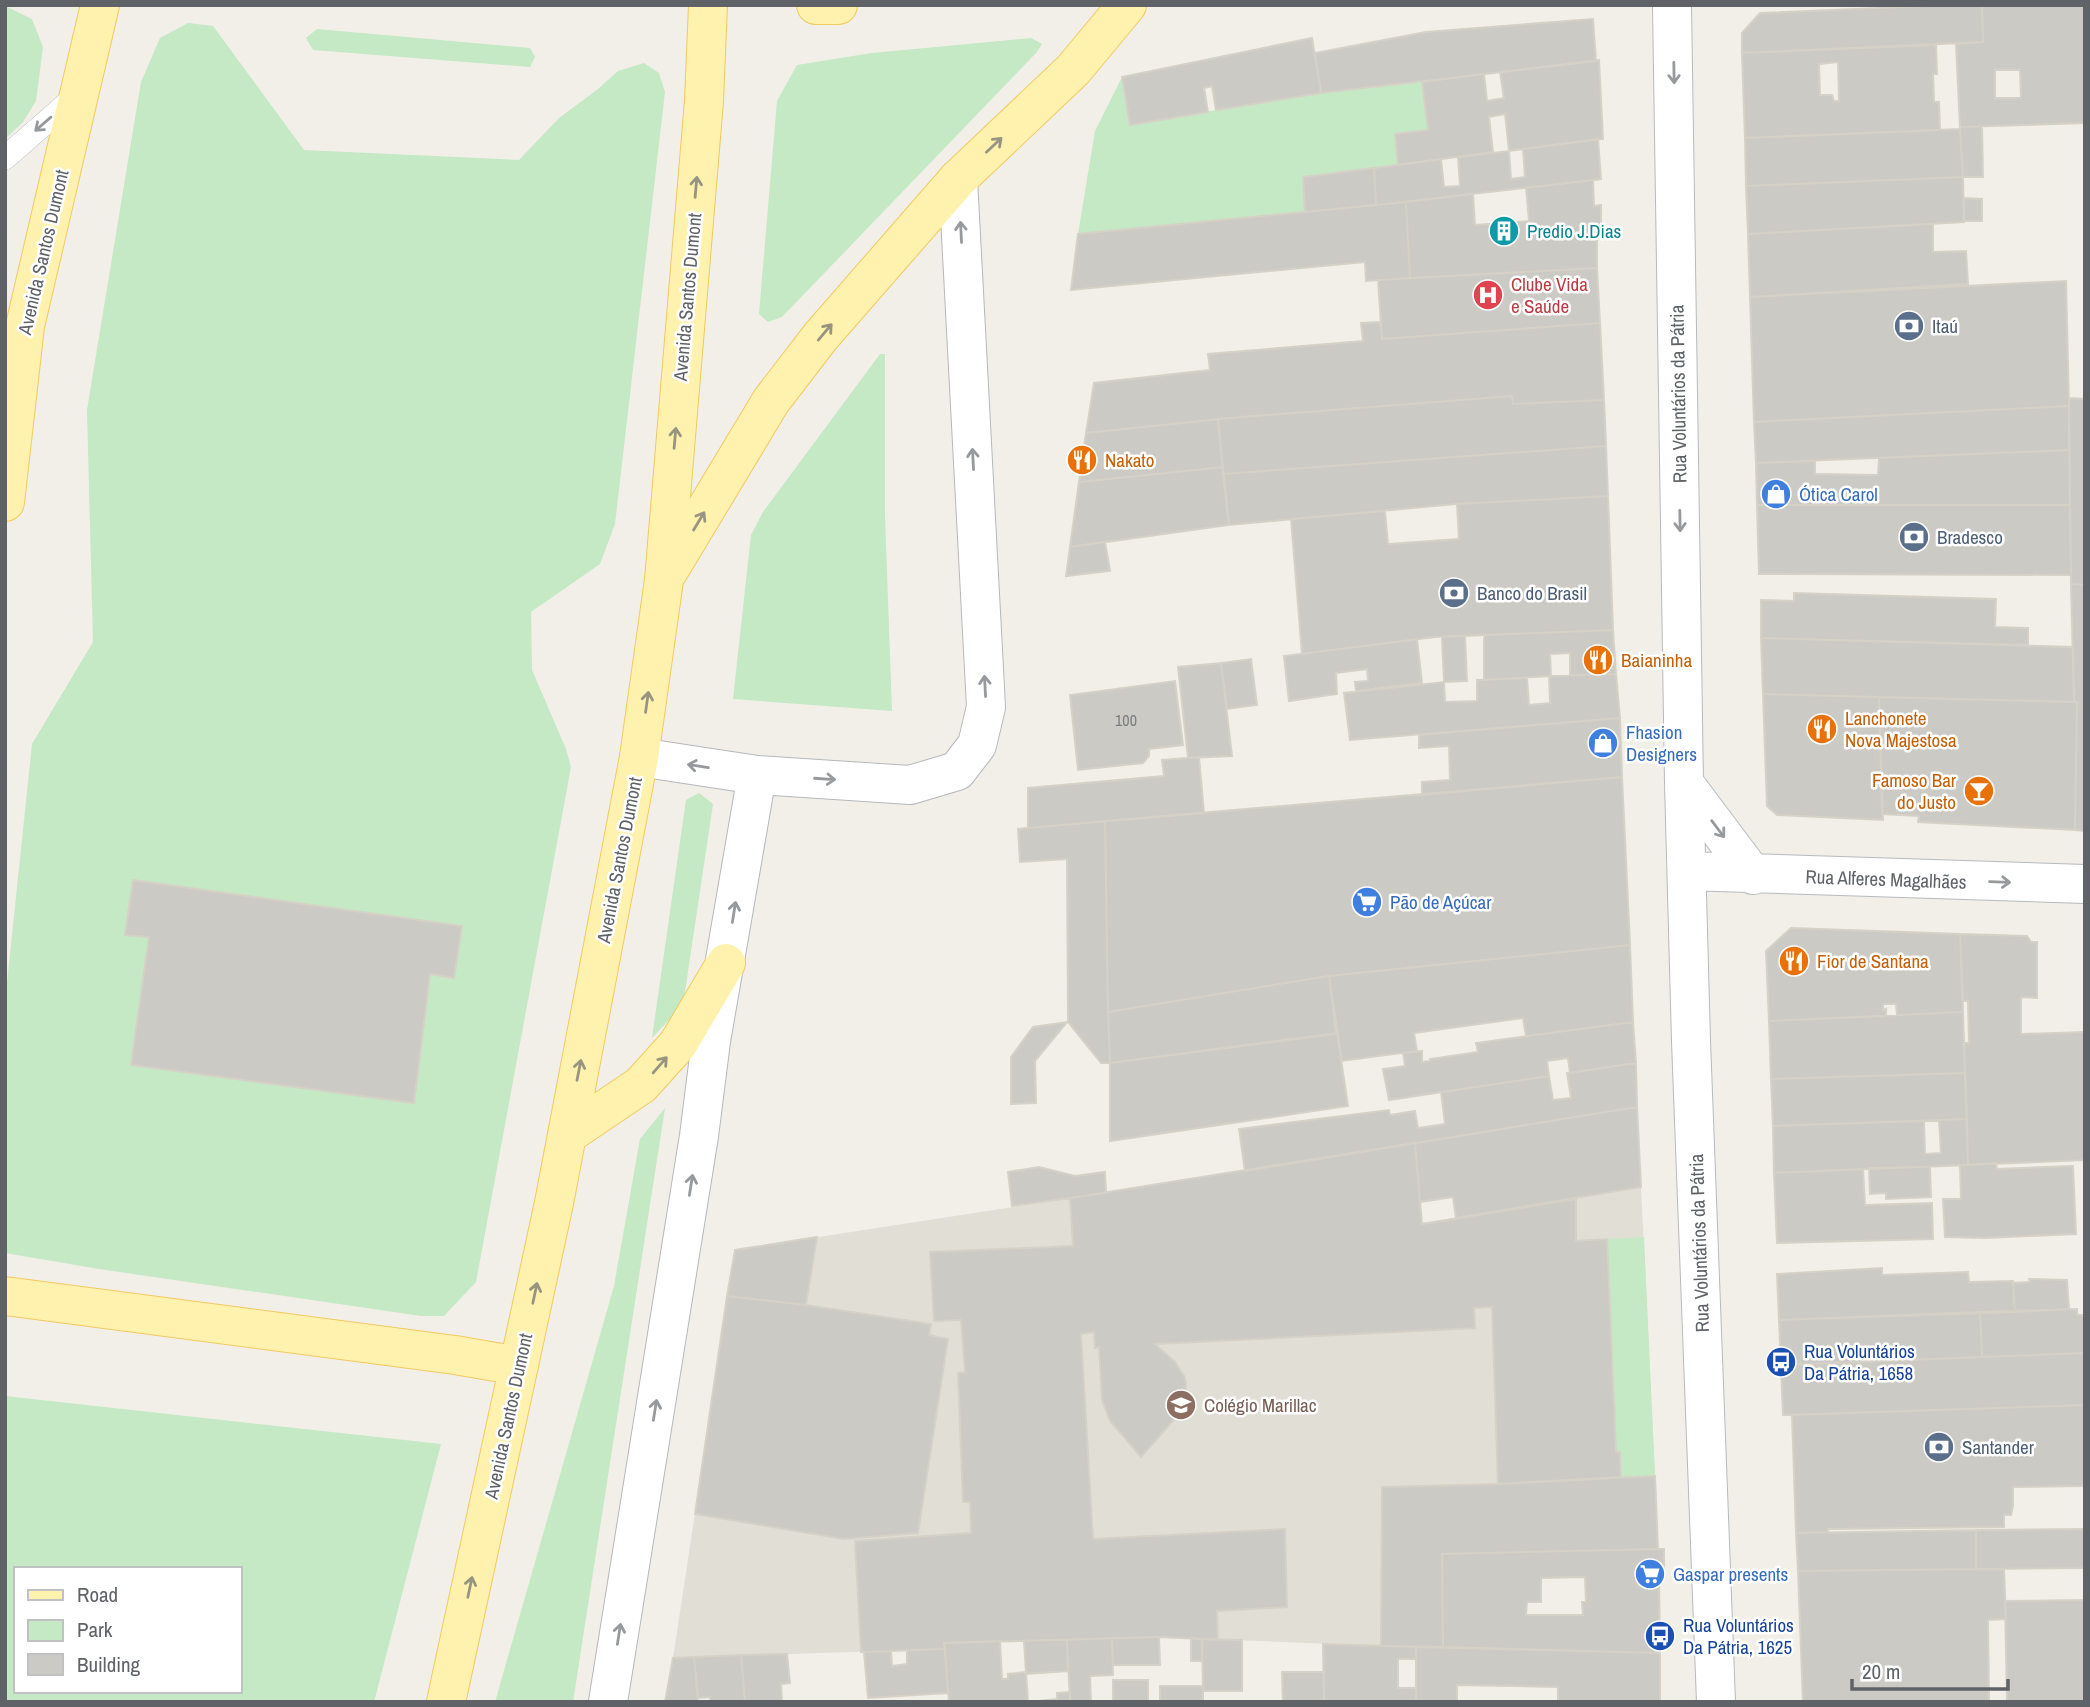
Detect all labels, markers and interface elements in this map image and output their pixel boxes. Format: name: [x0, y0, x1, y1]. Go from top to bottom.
one-way arrow: [1667, 62, 1680, 85]
one-way arrow: [35, 116, 52, 133]
one-way arrow: [985, 137, 1002, 154]
street label: Avenida Santos Dumont: [11, 166, 75, 338]
one-way arrow: [690, 176, 703, 199]
street label: Avenida Santos Dumont: [667, 211, 707, 383]
building icon: Predio J.Dias: [1487, 214, 1521, 248]
place label: Predio J.Dias: [1527, 218, 1622, 244]
one-way arrow: [954, 221, 967, 244]
place label: Clube Vida e Saúde: [1511, 271, 1588, 319]
hospital icon: Clube Vida e Saúde: [1471, 278, 1505, 312]
street label: Rua Voluntários da Pátria: [1663, 304, 1693, 483]
bank icon: Itaú: [1892, 309, 1926, 343]
place label: Itaú: [1932, 313, 1958, 339]
one-way arrow: [816, 323, 832, 341]
one-way arrow: [669, 428, 682, 450]
restaurant icon: Nakato: [1065, 443, 1099, 477]
place label: Nakato: [1105, 447, 1154, 473]
one-way arrow: [966, 448, 979, 471]
shop icon: Ótica Carol: [1759, 477, 1793, 511]
place label: Ótica Carol: [1799, 481, 1878, 507]
one-way arrow: [1674, 510, 1687, 533]
one-way arrow: [692, 512, 706, 532]
bank icon: Bradesco: [1897, 520, 1931, 554]
place label: Bradesco: [1937, 524, 2003, 550]
bank icon: Banco do Brasil: [1437, 576, 1471, 610]
place label: Banco do Brasil: [1477, 580, 1587, 606]
restaurant icon: Baianinha: [1581, 643, 1615, 677]
place label: Baianinha: [1621, 647, 1692, 673]
one-way arrow: [978, 676, 991, 698]
one-way arrow: [640, 691, 653, 714]
place label: Lanchonete Nova Majestosa: [1845, 705, 1957, 753]
house number: 100: [1115, 709, 1137, 731]
restaurant icon: Lanchonete Nova Majestosa: [1805, 712, 1839, 746]
place label: Fhasion Designers: [1626, 719, 1697, 767]
shop icon: Fhasion Designers: [1586, 726, 1620, 760]
one-way arrow: [687, 759, 710, 772]
place label: Famoso Bar do Justo: [1872, 767, 1957, 815]
one-way arrow: [813, 773, 836, 786]
street label: Avenida Santos Dumont: [590, 774, 648, 946]
bar icon: Famoso Bar do Justo: [1962, 774, 1996, 808]
one-way arrow: [1711, 819, 1726, 838]
street label: Rua Alferes Magalhães: [1805, 863, 1967, 895]
one-way arrow: [1988, 875, 2011, 889]
supermarket icon: Pão de Açúcar: [1350, 885, 1384, 919]
place label: Pão de Açúcar: [1390, 889, 1492, 915]
one-way arrow: [728, 901, 741, 924]
restaurant icon: Fior de Santana: [1777, 944, 1811, 978]
place label: Fior de Santana: [1817, 948, 1929, 974]
one-way arrow: [652, 1056, 668, 1074]
one-way arrow: [573, 1059, 586, 1082]
street label: Rua Voluntários da Pátria: [1683, 1153, 1715, 1333]
one-way arrow: [685, 1174, 698, 1197]
one-way arrow: [528, 1282, 542, 1305]
street label: Avenida Santos Dumont: [478, 1330, 538, 1502]
place label: Rua Voluntários Da Pátria, 1658: [1804, 1338, 1915, 1386]
bus stop icon: Rua Voluntários Da Pátria, 1658: [1764, 1345, 1798, 1379]
school or university icon: Colégio Marillac: [1164, 1388, 1198, 1422]
place label: Colégio Marillac: [1204, 1392, 1317, 1418]
one-way arrow: [649, 1399, 662, 1422]
bank icon: Santander: [1922, 1430, 1956, 1464]
place label: Santander: [1962, 1434, 2035, 1460]
supermarket icon: Gaspar presents: [1633, 1557, 1667, 1591]
place label: Gaspar presents: [1673, 1561, 1788, 1587]
legend: [14, 1567, 242, 1693]
one-way arrow: [464, 1576, 477, 1599]
text: Road: [77, 1580, 118, 1609]
place label: Rua Voluntários Da Pátria, 1625: [1683, 1612, 1794, 1660]
text: Park: [77, 1615, 113, 1644]
bus stop icon: Rua Voluntários Da Pátria, 1625: [1643, 1619, 1677, 1653]
one-way arrow: [613, 1623, 626, 1646]
scale bar: [1852, 1648, 2008, 1692]
text: Building: [77, 1650, 141, 1679]
text: 20 m: [1862, 1657, 1900, 1686]

